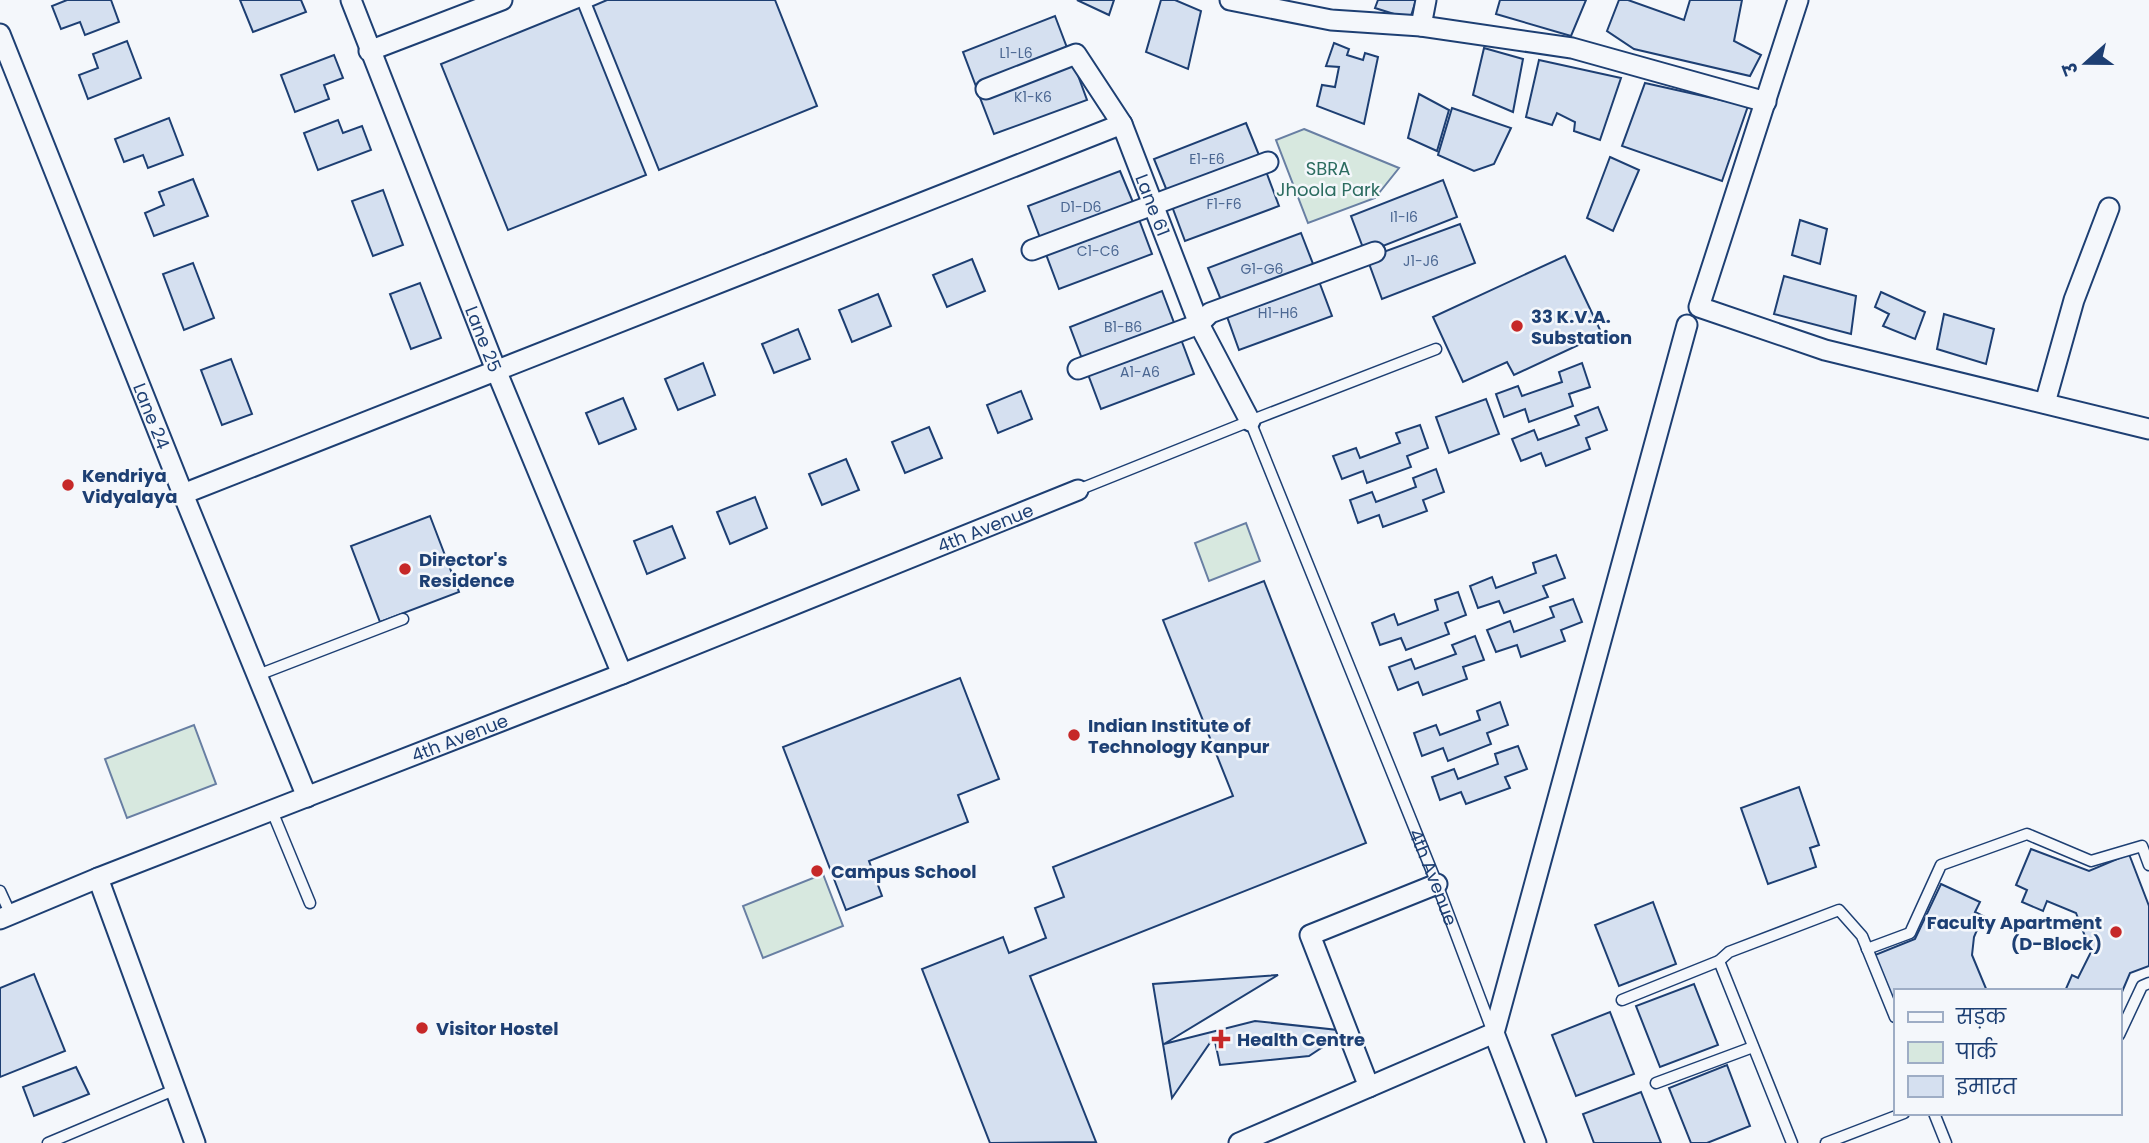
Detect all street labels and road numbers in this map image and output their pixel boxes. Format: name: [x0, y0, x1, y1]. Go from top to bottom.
street label: Lane 61: [1130, 170, 1176, 240]
street label: Lane 25: [460, 302, 508, 376]
street label: Lane 24: [128, 379, 176, 453]
street label: 4th Avenue: [933, 497, 1037, 558]
street label: 4th Avenue: [407, 707, 511, 767]
street label: 4th Avenue: [1403, 825, 1464, 929]

